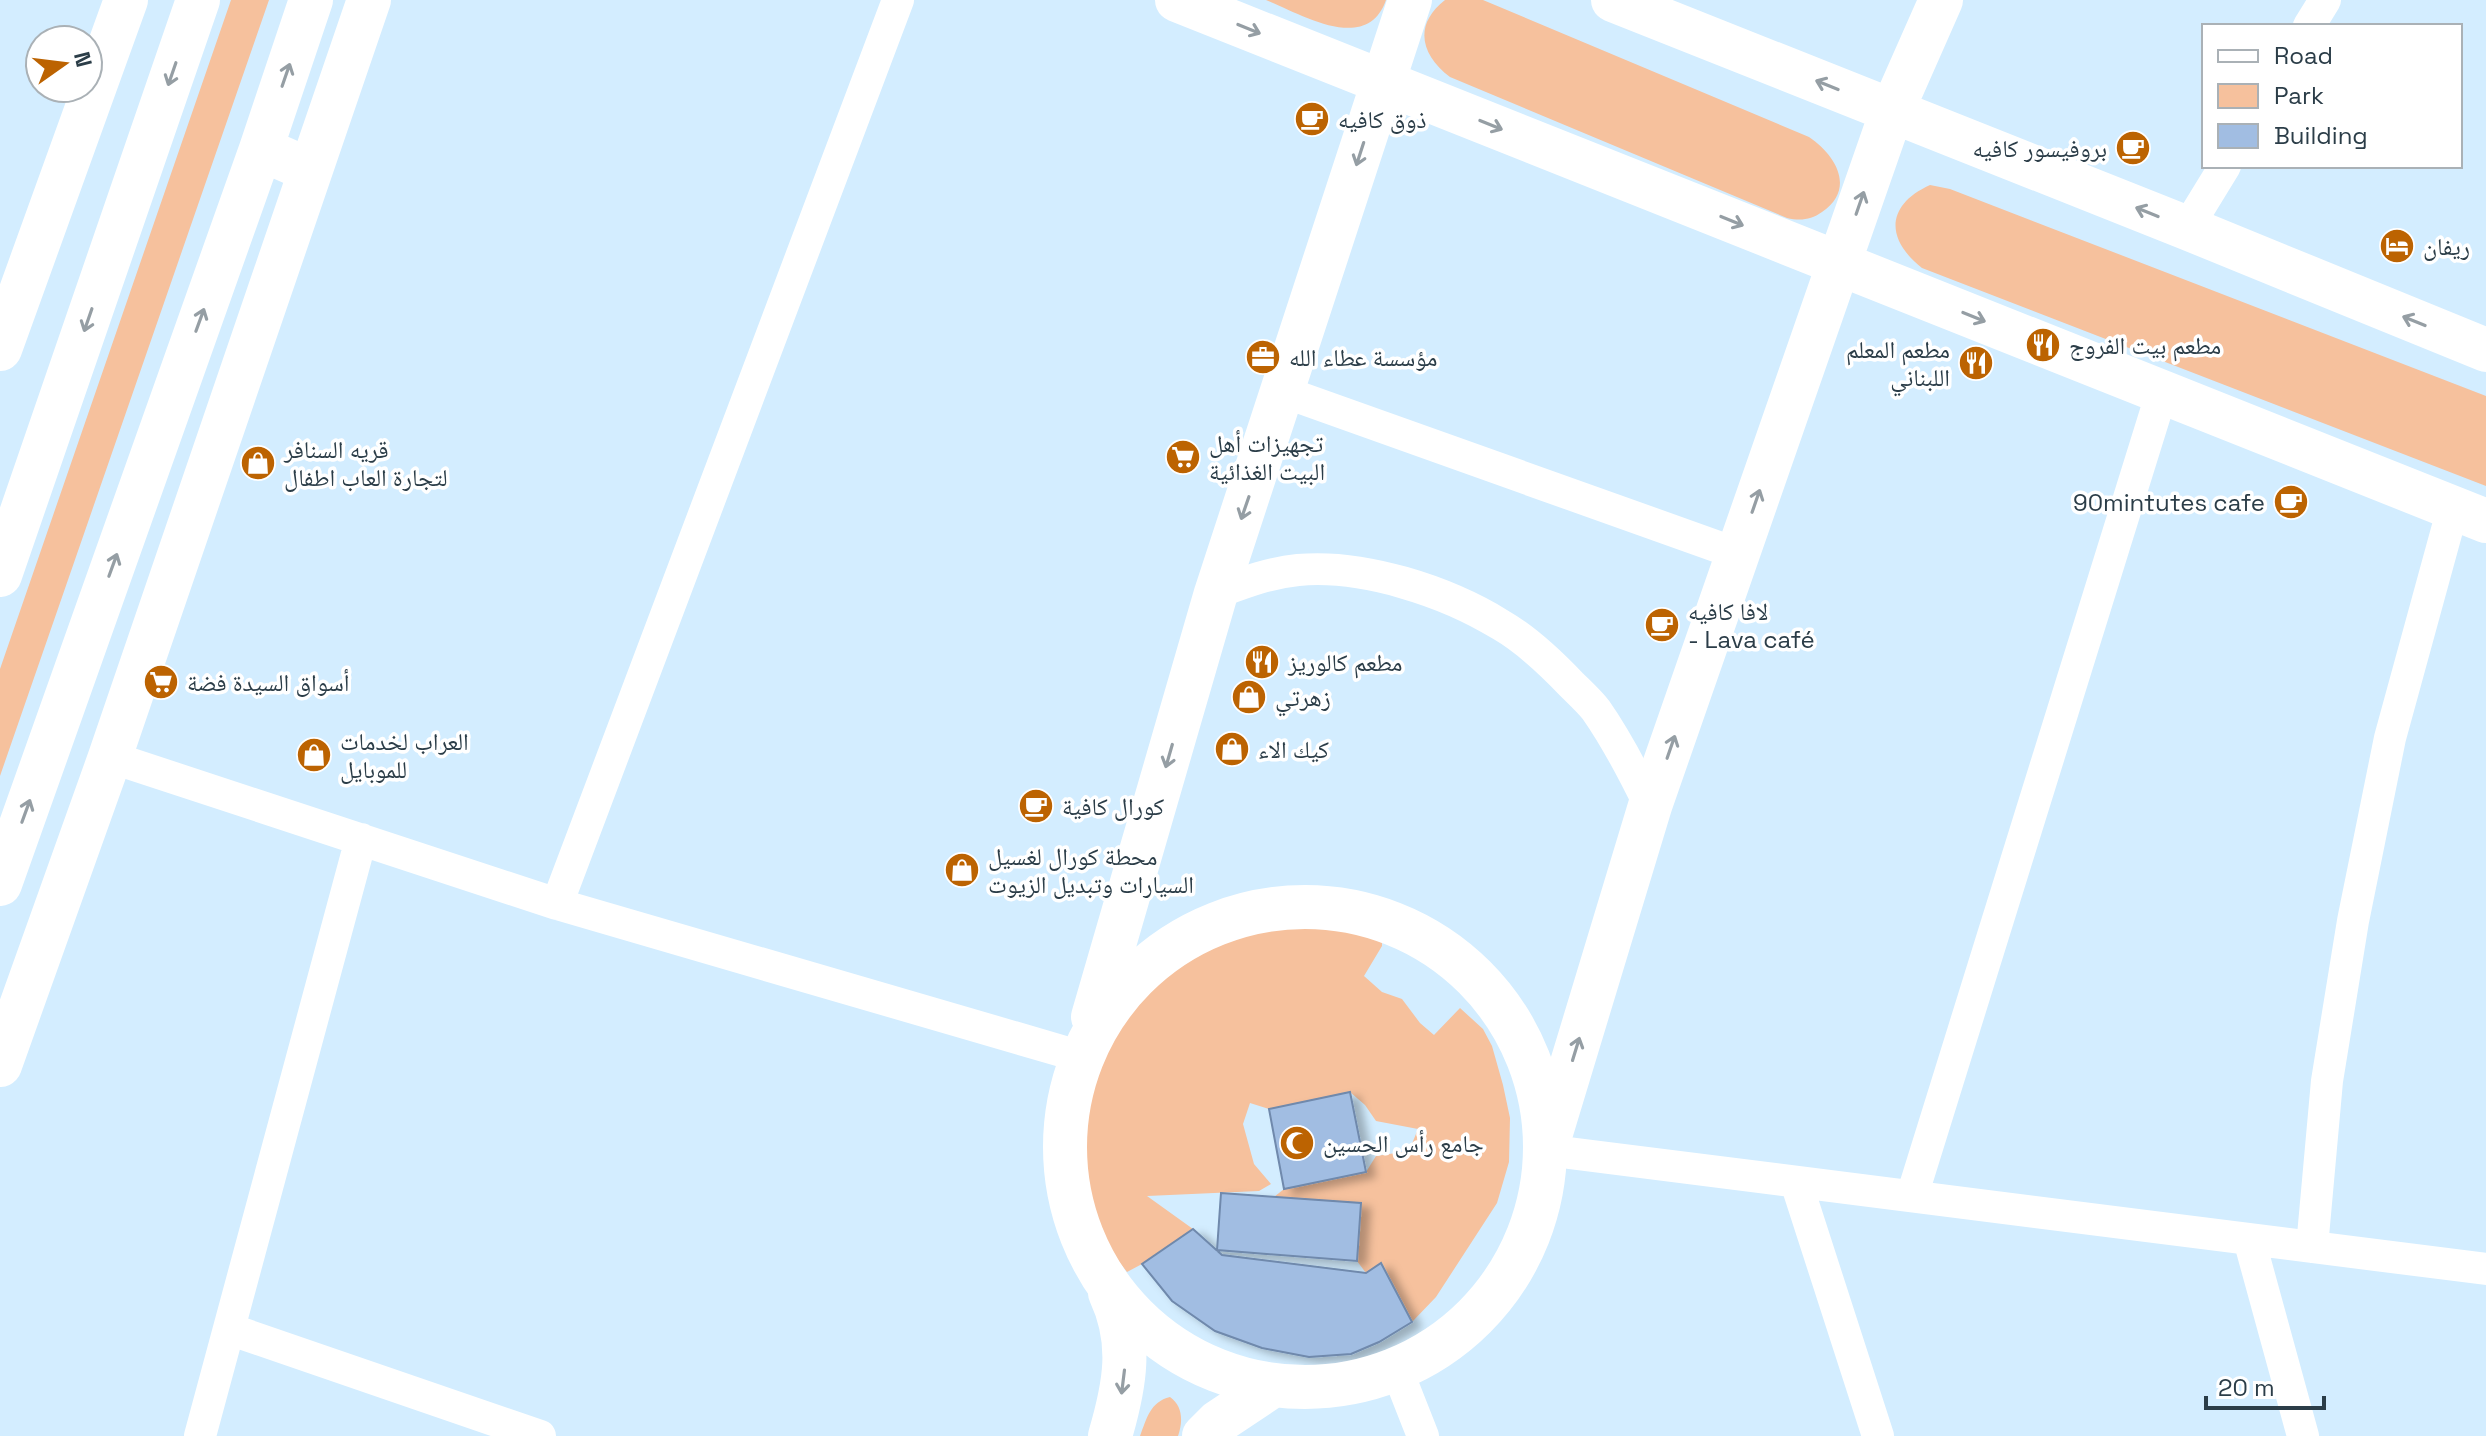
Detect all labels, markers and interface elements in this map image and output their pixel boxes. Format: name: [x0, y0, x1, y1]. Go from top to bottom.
one-way arrow: [1236, 23, 1261, 37]
north arrow: [24, 24, 104, 104]
legend: [2202, 24, 2462, 168]
text: Road: [2274, 40, 2333, 71]
text: N: [68, 49, 99, 70]
one-way arrow: [164, 61, 179, 86]
one-way arrow: [279, 63, 294, 88]
one-way arrow: [1815, 77, 1840, 91]
text: Park: [2274, 80, 2324, 111]
cafe icon: ذوق كافيه: [1293, 100, 1331, 138]
place label: ذوق كافيه: [1338, 104, 1426, 135]
one-way arrow: [1478, 119, 1503, 133]
text: Building: [2274, 120, 2368, 151]
cafe icon: بروفيسور كافيه: [2114, 129, 2152, 167]
place label: بروفيسور كافيه: [1973, 133, 2107, 164]
one-way arrow: [1352, 141, 1366, 166]
one-way arrow: [1853, 191, 1868, 216]
one-way arrow: [2135, 204, 2160, 218]
one-way arrow: [1719, 215, 1744, 229]
hotel icon: ريفان: [2378, 227, 2416, 265]
place label: ريفان: [2423, 231, 2470, 262]
one-way arrow: [79, 307, 94, 332]
one-way arrow: [193, 308, 208, 333]
one-way arrow: [1961, 311, 1986, 326]
one-way arrow: [2402, 312, 2427, 327]
restaurant icon: مطعم بيت الفروج: [2024, 326, 2062, 364]
place label: مطعم بيت الفروج: [2069, 330, 2221, 362]
place label: مطعم المعلم اللبناني: [1846, 334, 1950, 397]
office icon: مؤسسة عطاء الله: [1244, 338, 1282, 376]
place label: مؤسسة عطاء الله: [1289, 342, 1437, 373]
restaurant icon: مطعم المعلم اللبناني: [1957, 344, 1995, 382]
place label: تجهيزات أهل البيت الغذائية: [1209, 428, 1325, 487]
place label: قريه السنافر لتجارة العاب اطفال: [283, 434, 448, 493]
supermarket icon: تجهيزات أهل البيت الغذائية: [1164, 438, 1202, 476]
shop icon: قريه السنافر لتجارة العاب اطفال: [239, 444, 277, 482]
cafe icon: 90mintutes cafe: [2272, 483, 2310, 521]
place label: 90mintutes cafe: [2073, 487, 2265, 518]
one-way arrow: [1750, 490, 1764, 514]
one-way arrow: [1236, 495, 1251, 520]
one-way arrow: [107, 554, 121, 578]
place label: لافا كافيه - Lava café: [1688, 596, 1815, 655]
cafe icon: لافا كافيه - Lava café: [1643, 606, 1681, 644]
restaurant icon: مطعم كالوريز: [1243, 643, 1281, 681]
place label: مطعم كالوريز: [1287, 647, 1402, 679]
supermarket icon: أسواق السيدة فضة: [142, 663, 180, 701]
place label: أسواق السيدة فضة: [187, 667, 349, 698]
shop icon: زهرتي: [1230, 678, 1268, 716]
place label: زهرتي: [1275, 682, 1331, 717]
place label: العراب لخدمات للموبايل: [340, 726, 469, 785]
shop icon: كيك الاء: [1213, 730, 1251, 768]
place label: كيك الاء: [1258, 734, 1329, 765]
one-way arrow: [1664, 735, 1679, 760]
shop icon: العراب لخدمات للموبايل: [295, 736, 333, 774]
one-way arrow: [1161, 743, 1176, 769]
cafe icon: كورال كافية: [1017, 787, 1055, 825]
place label: كورال كافية: [1062, 791, 1164, 822]
one-way arrow: [20, 799, 34, 823]
place label: محطة كورال لغسيل السيارات وتبديل الزيوت: [988, 841, 1194, 900]
shop icon: محطة كورال لغسيل السيارات وتبديل الزيوت: [943, 851, 981, 889]
one-way arrow: [1569, 1036, 1584, 1062]
mosque icon: جامع رأس الحسين: [1278, 1124, 1316, 1162]
place label: جامع رأس الحسين: [1323, 1128, 1484, 1159]
scale bar: [2206, 1360, 2324, 1410]
one-way arrow: [1115, 1368, 1130, 1394]
text: 20 m: [2218, 1372, 2275, 1403]

